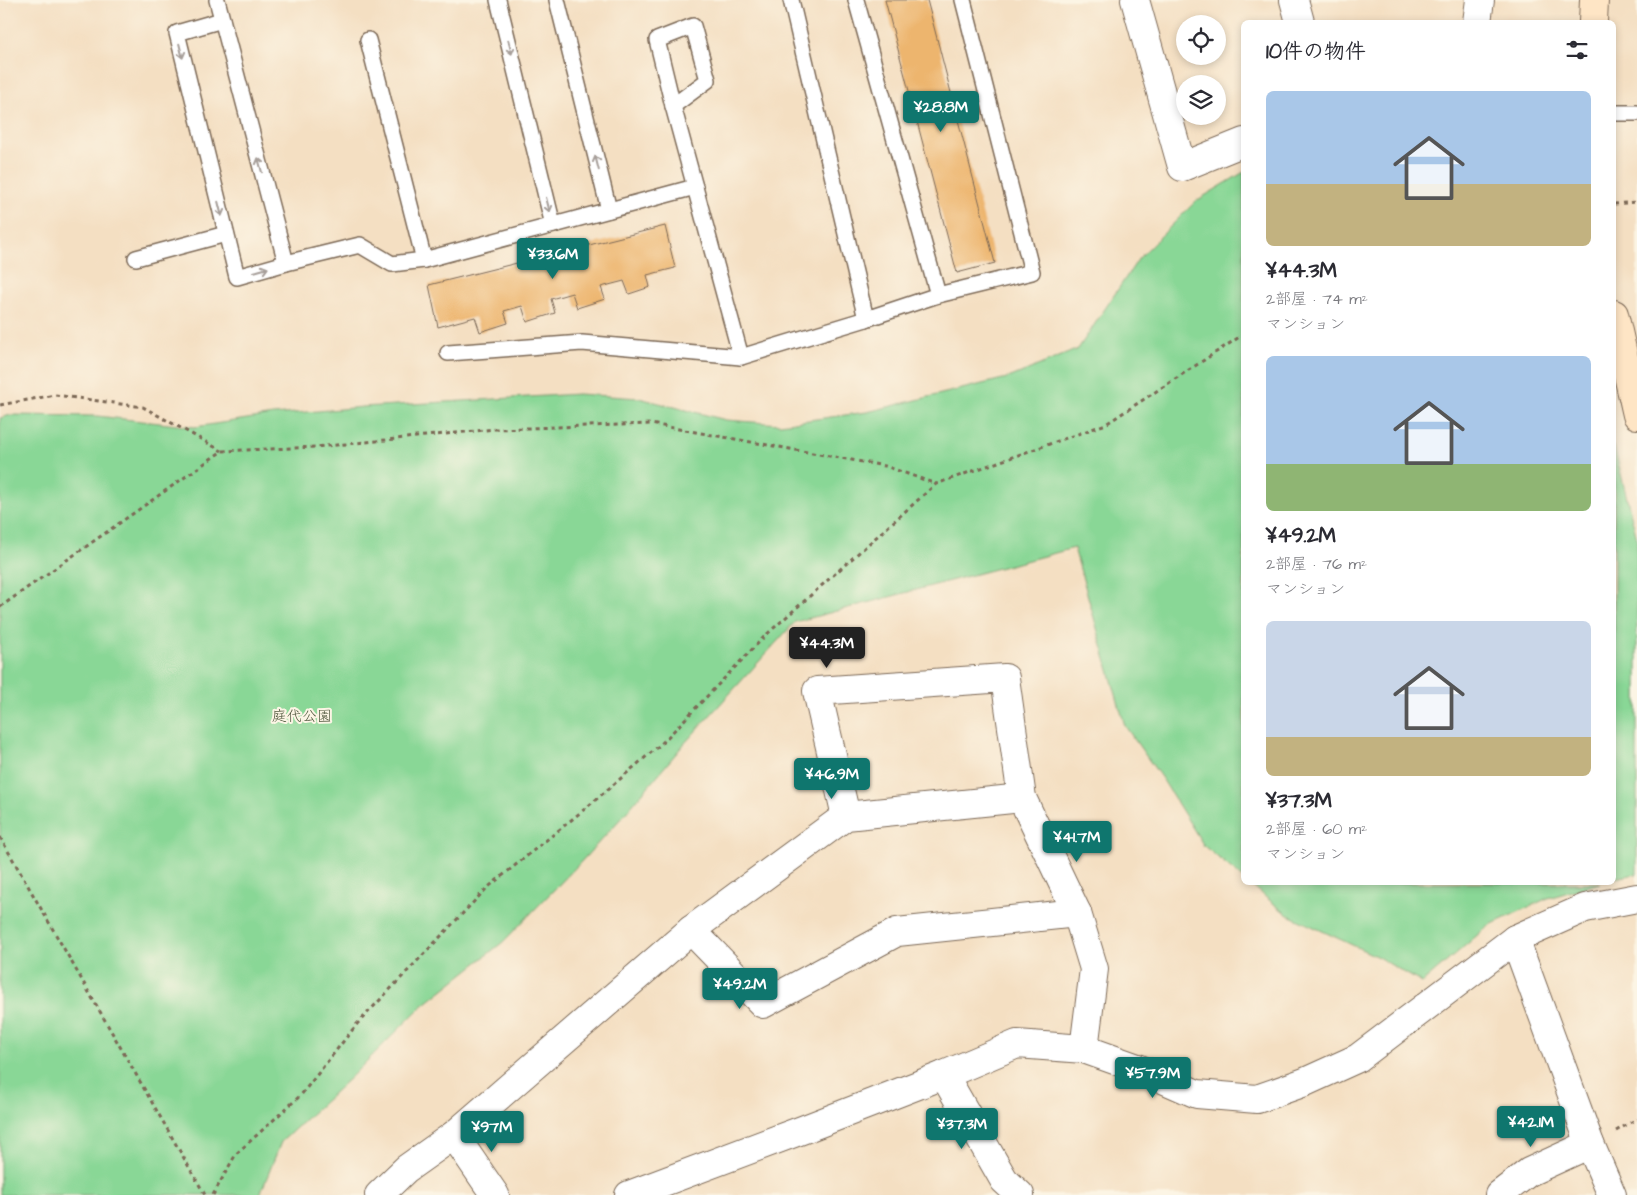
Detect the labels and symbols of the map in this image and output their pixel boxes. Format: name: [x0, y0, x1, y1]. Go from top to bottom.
one-way arrow: [506, 39, 515, 55]
one-way arrow: [177, 43, 187, 59]
pin: ¥28.8M: [900, 90, 982, 133]
one-way arrow: [592, 156, 601, 172]
one-way arrow: [255, 157, 264, 173]
one-way arrow: [544, 197, 553, 213]
one-way arrow: [216, 201, 225, 217]
pin: ¥33.6M: [512, 238, 594, 280]
one-way arrow: [253, 264, 269, 274]
pin: ¥44.3M: [786, 626, 868, 669]
park label: 庭代公園: [272, 706, 332, 727]
pin: ¥46.9M: [791, 758, 873, 800]
pin: ¥41.7M: [1036, 820, 1118, 863]
pin: ¥49.2M: [699, 968, 781, 1010]
pin: ¥57.9M: [1112, 1056, 1194, 1099]
pin: ¥42.1M: [1490, 1106, 1572, 1148]
pin: ¥37.3M: [921, 1108, 1003, 1150]
pin: ¥97M: [462, 1110, 522, 1153]

